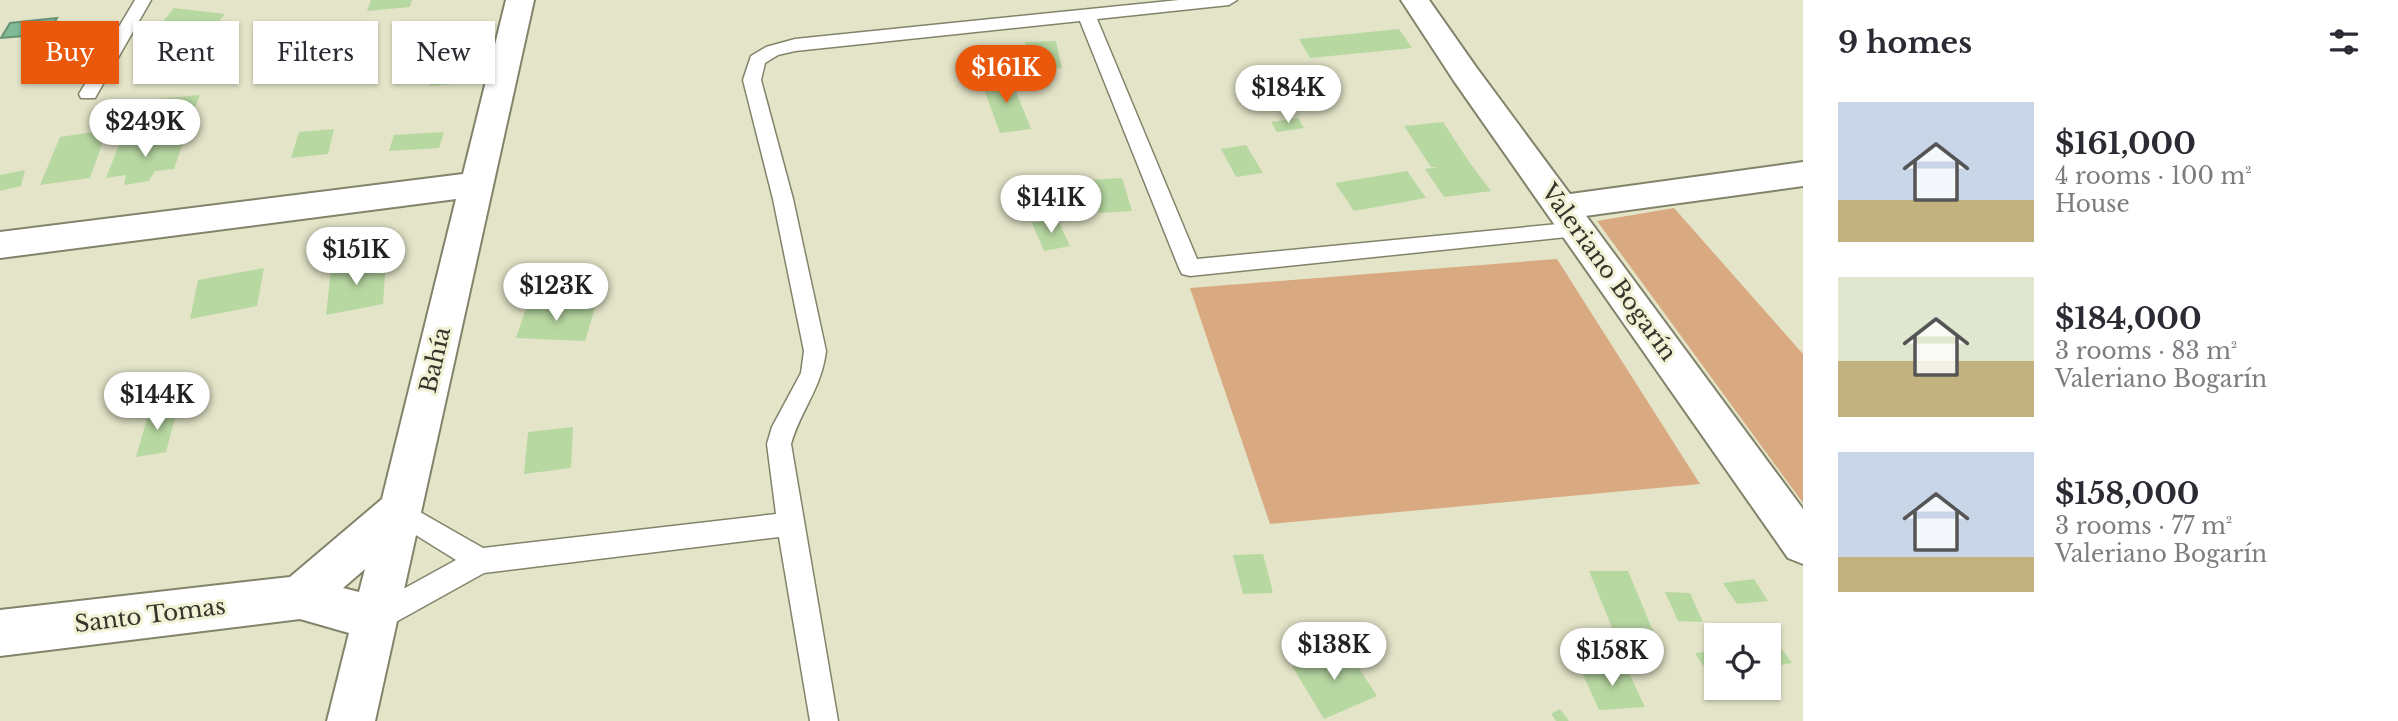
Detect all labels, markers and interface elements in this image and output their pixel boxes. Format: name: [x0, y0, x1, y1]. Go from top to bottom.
chip: Buy: [21, 21, 119, 84]
chip: Rent: [133, 21, 239, 84]
chip: Filters: [253, 21, 378, 84]
chip: New: [392, 21, 495, 84]
icon: filters: [2325, 23, 2363, 61]
text: 9 homes: [1838, 24, 1972, 61]
pin: $161K: [957, 46, 1055, 105]
text: $161K: [971, 54, 1041, 82]
pin: $184K: [1239, 66, 1337, 125]
text: $184K: [1251, 74, 1325, 102]
pin: $249K: [96, 100, 194, 159]
text: $249K: [105, 108, 185, 136]
text: $161,000: [2055, 125, 2196, 162]
icon: home: [1894, 130, 1978, 214]
text: 4 rooms · 100 m²: [2055, 162, 2252, 190]
pin: $141K: [1002, 176, 1100, 235]
street label: Valeriano Bogarín: [1535, 177, 1683, 366]
text: $141K: [1016, 184, 1086, 212]
text: House: [2055, 190, 2130, 218]
pin: $151K: [307, 228, 405, 287]
text: $151K: [322, 236, 390, 264]
pin: $123K: [507, 264, 605, 323]
text: $123K: [519, 272, 593, 300]
text: $184,000: [2055, 300, 2202, 337]
icon: home: [1894, 305, 1978, 389]
street label: Bahía: [414, 324, 456, 396]
text: 3 rooms · 83 m²: [2055, 337, 2237, 365]
text: Valeriano Bogarín: [2055, 365, 2267, 393]
pin: $144K: [108, 372, 206, 432]
text: $144K: [120, 381, 194, 409]
text: $158,000: [2055, 475, 2200, 512]
icon: home: [1894, 480, 1978, 564]
text: 3 rooms · 77 m²: [2055, 512, 2232, 540]
text: Valeriano Bogarín: [2055, 540, 2267, 568]
street label: Santo Tomas: [73, 592, 227, 638]
pin: $138K: [1285, 622, 1383, 682]
map controls: [1704, 623, 1781, 700]
button: locate: [1704, 623, 1781, 700]
pin: $158K: [1563, 628, 1661, 688]
text: $138K: [1297, 631, 1371, 659]
text: $158K: [1576, 637, 1648, 665]

